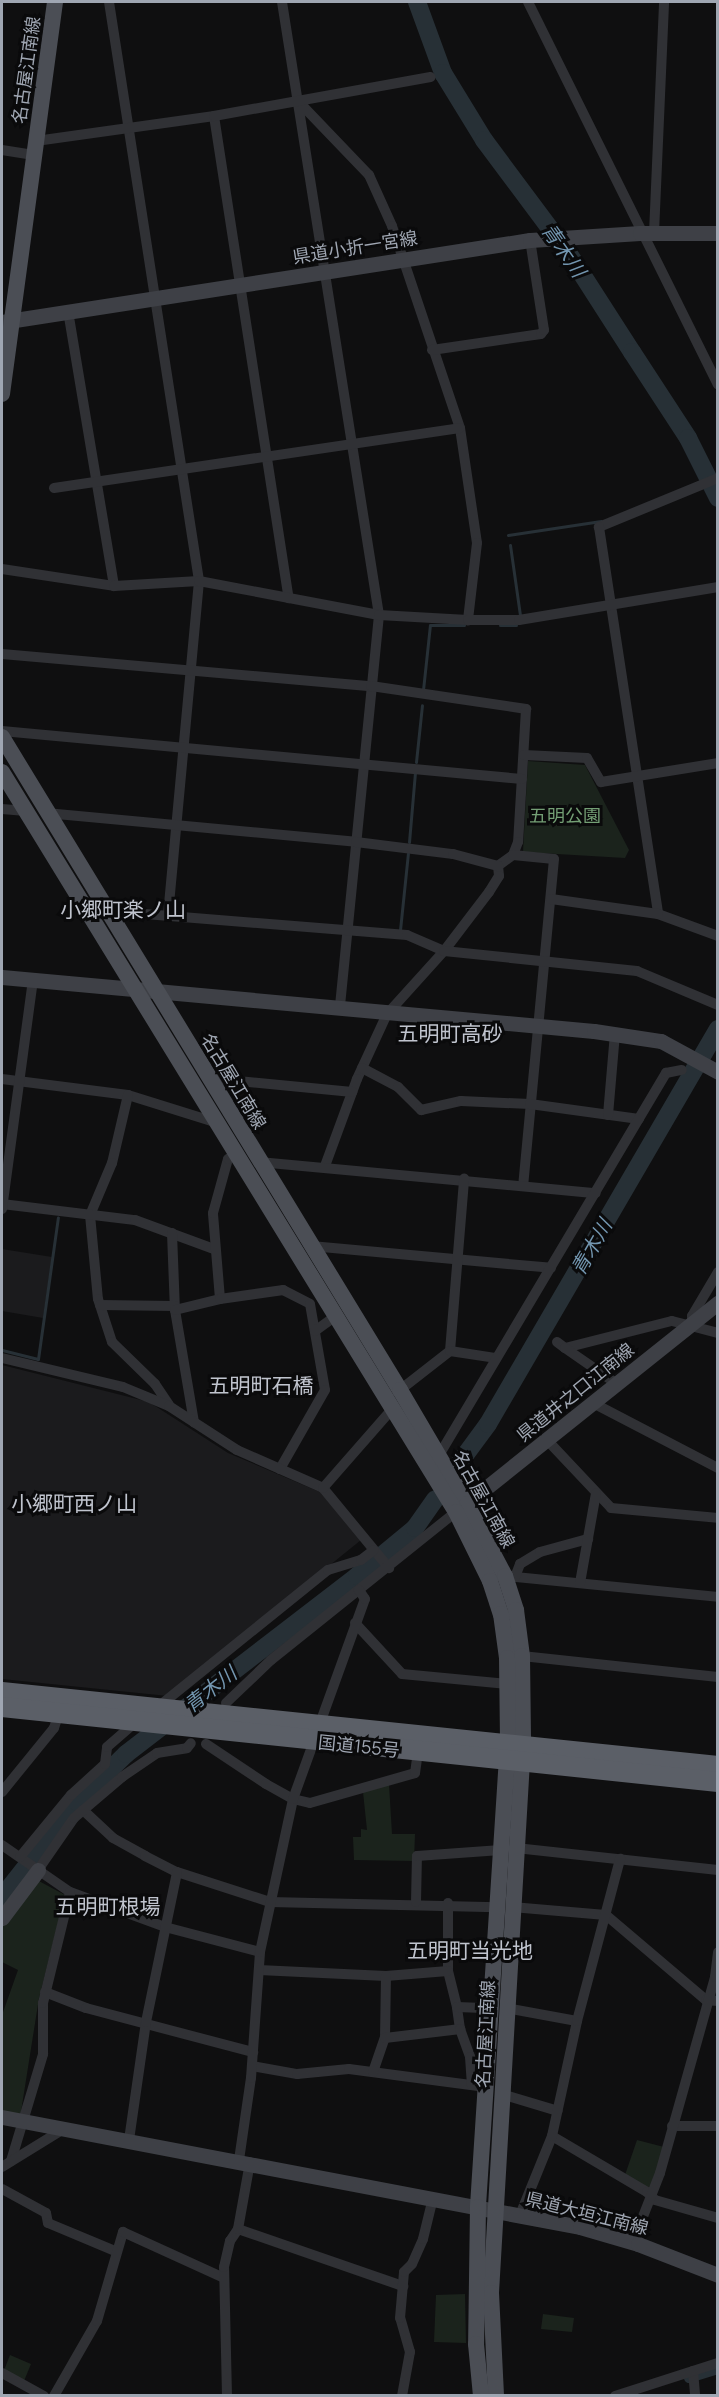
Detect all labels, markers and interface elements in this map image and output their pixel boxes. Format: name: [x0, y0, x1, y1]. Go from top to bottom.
street label: 名古屋江南線: [8, 15, 44, 125]
water label: 青木川: [537, 219, 591, 281]
street label: 県道小折一宮線: [291, 226, 419, 268]
park label: 五明公園: [529, 804, 601, 826]
district label: 小郷町楽ノ山: [60, 896, 186, 922]
district label: 五明町高砂: [398, 1020, 502, 1046]
street label: 名古屋江南線: [197, 1029, 271, 1133]
water label: 青木川: [566, 1215, 616, 1279]
street label: 県道井之口江南線: [512, 1338, 638, 1446]
district label: 五明町石橋: [209, 1372, 313, 1398]
street label: 名古屋江南線: [448, 1447, 520, 1551]
district label: 小郷町西ノ山: [11, 1490, 137, 1516]
water label: 青木川: [179, 1661, 241, 1717]
street label: 国道155号: [317, 1731, 401, 1761]
district label: 五明町根場: [56, 1893, 160, 1919]
district label: 五明町当光地: [407, 1937, 533, 1963]
street label: 名古屋江南線: [471, 1980, 499, 2088]
street label: 県道大垣江南線: [523, 2187, 651, 2239]

